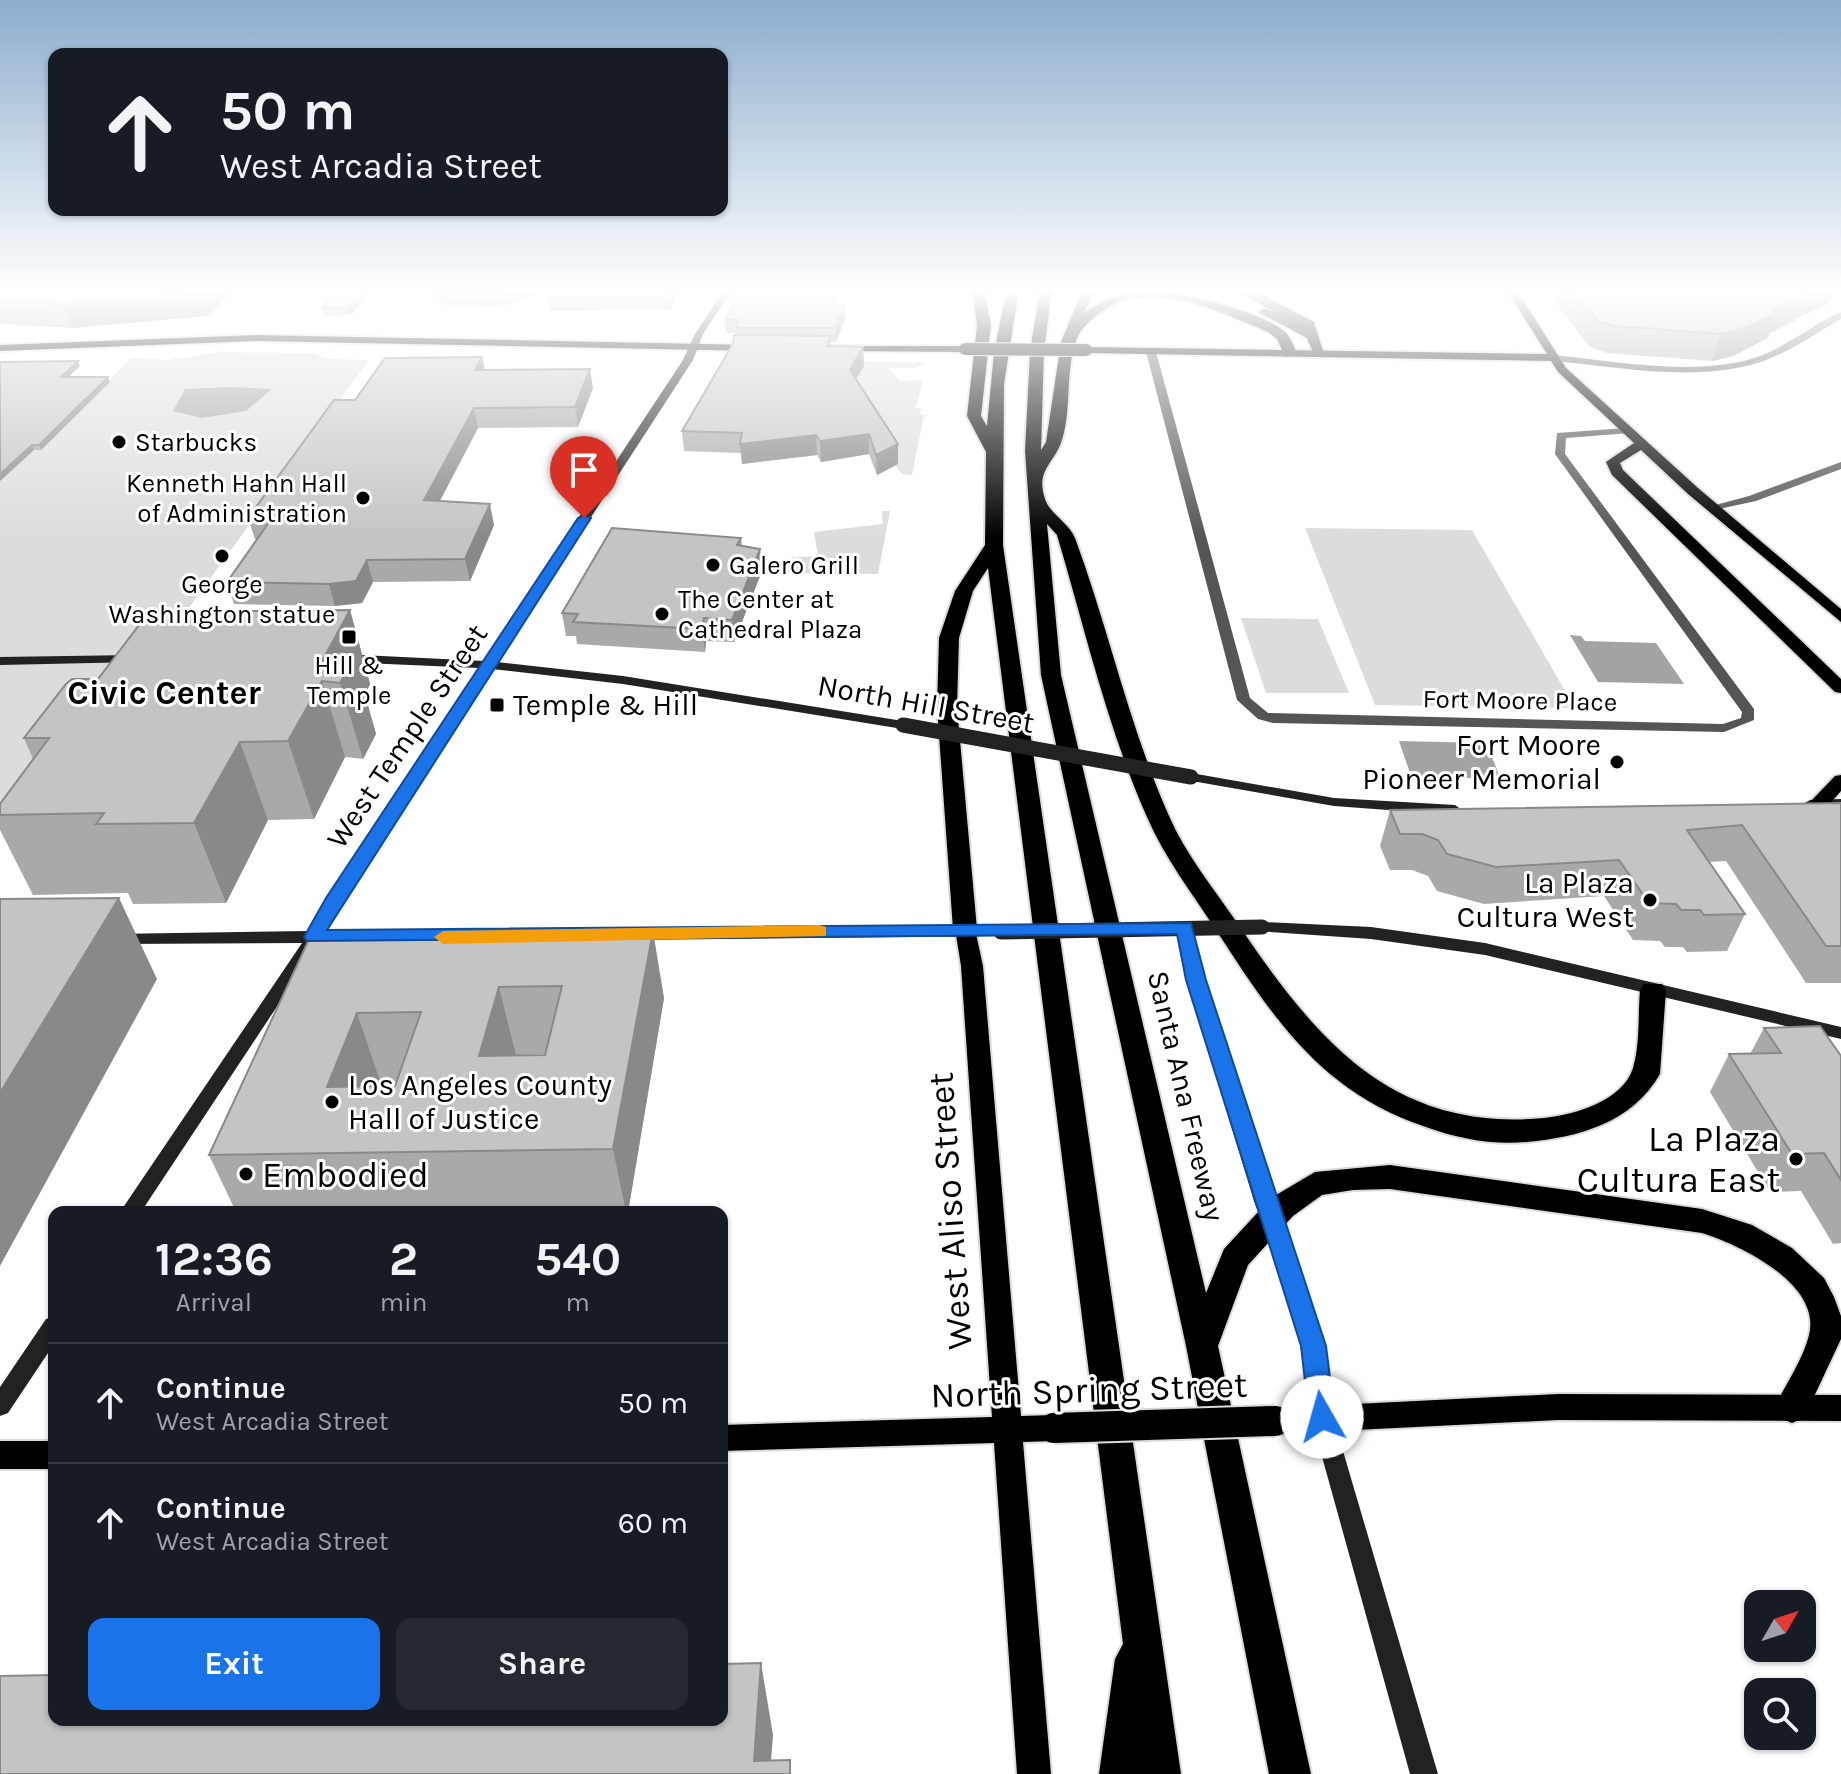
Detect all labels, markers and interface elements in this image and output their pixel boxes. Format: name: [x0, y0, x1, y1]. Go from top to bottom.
text: 50 m: [220, 78, 355, 143]
icon: ahead: [88, 80, 192, 184]
text: West Arcadia Street: [220, 145, 542, 187]
place label: Starbucks: [135, 427, 257, 458]
marker: Starbucks: [110, 433, 128, 451]
pin: [550, 436, 618, 518]
icon: arrive: [562, 448, 606, 492]
place label: Kenneth Hahn Hall of Administration: [126, 468, 347, 529]
marker: Kenneth Hahn Hall of Administration: [354, 489, 372, 507]
marker: George Washington statue: [213, 547, 231, 565]
place label: Galero Grill: [729, 550, 859, 581]
marker: Galero Grill: [704, 556, 722, 574]
place label: George Washington statue: [109, 569, 335, 630]
place label: The Center at Cathedral Plaza: [678, 584, 862, 645]
marker: The Center at Cathedral Plaza: [653, 605, 671, 623]
street label: West Temple Street: [319, 617, 495, 855]
marker: Hill & Temple: [340, 628, 358, 646]
place label: Hill & Temple: [307, 650, 391, 711]
street label: North Hill Street: [815, 667, 1037, 741]
district label: Civic Center: [67, 673, 261, 713]
street label: Fort Moore Place: [1422, 683, 1618, 718]
place label: Temple & Hill: [513, 687, 698, 723]
marker: Temple & Hill: [488, 696, 506, 714]
place label: Fort Moore Pioneer Memorial: [1362, 727, 1601, 797]
marker: Fort Moore Pioneer Memorial: [1608, 753, 1626, 771]
place label: La Plaza Cultura West: [1457, 865, 1634, 935]
marker: La Plaza Cultura West: [1641, 891, 1659, 909]
street label: Santa Ana Freeway: [1140, 967, 1232, 1225]
place label: Los Angeles County Hall of Justice: [348, 1067, 612, 1137]
street label: West Aliso Street: [919, 1071, 981, 1351]
marker: Los Angeles County Hall of Justice: [323, 1093, 341, 1111]
place label: La Plaza Cultura East: [1577, 1118, 1780, 1201]
marker: La Plaza Cultura East: [1787, 1150, 1805, 1168]
place label: Embodied: [262, 1154, 429, 1196]
marker: Embodied: [237, 1165, 255, 1183]
text: 12:36: [155, 1231, 273, 1287]
text: 2: [389, 1231, 418, 1287]
text: 540: [534, 1231, 621, 1287]
text: Arrival: [176, 1287, 252, 1318]
text: min: [380, 1287, 427, 1318]
text: m: [566, 1287, 590, 1318]
street label: North Spring Street: [930, 1363, 1248, 1417]
text: Continue: [156, 1370, 286, 1406]
position arrow: [1280, 1375, 1364, 1459]
icon: ahead: [88, 1381, 132, 1425]
text: 50 m: [618, 1385, 688, 1421]
text: West Arcadia Street: [156, 1406, 388, 1437]
text: Continue: [156, 1490, 286, 1526]
icon: ahead: [88, 1501, 132, 1545]
text: 60 m: [618, 1505, 688, 1541]
text: West Arcadia Street: [156, 1526, 388, 1557]
north arrow: [1744, 1590, 1816, 1662]
map controls: [1744, 1590, 1816, 1750]
button: Exit: [88, 1618, 380, 1710]
button: Share: [396, 1618, 688, 1710]
button: search: [1744, 1678, 1816, 1750]

